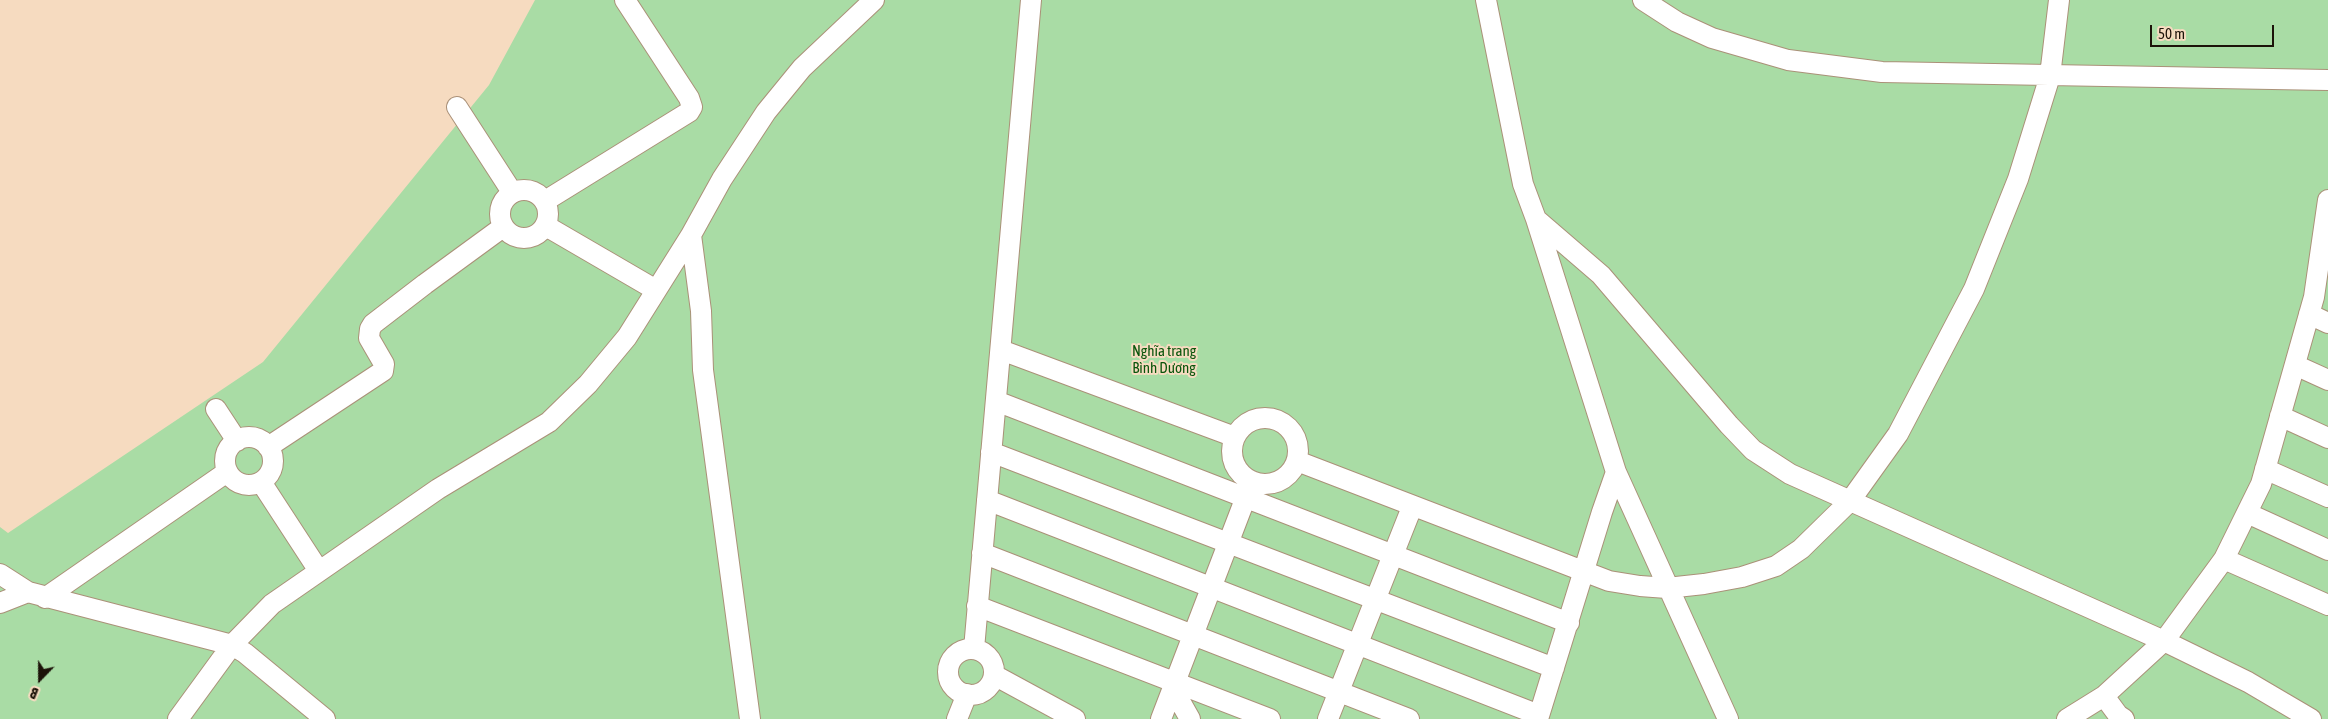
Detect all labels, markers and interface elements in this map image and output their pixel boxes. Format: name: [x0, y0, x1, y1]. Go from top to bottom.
scale bar: [2153, 15, 2277, 47]
text: 50 m: [2158, 25, 2185, 42]
park label: Nghĩa trang Bình Dương: [1132, 342, 1196, 377]
north arrow: [15, 654, 65, 704]
text: B: [28, 684, 40, 702]

